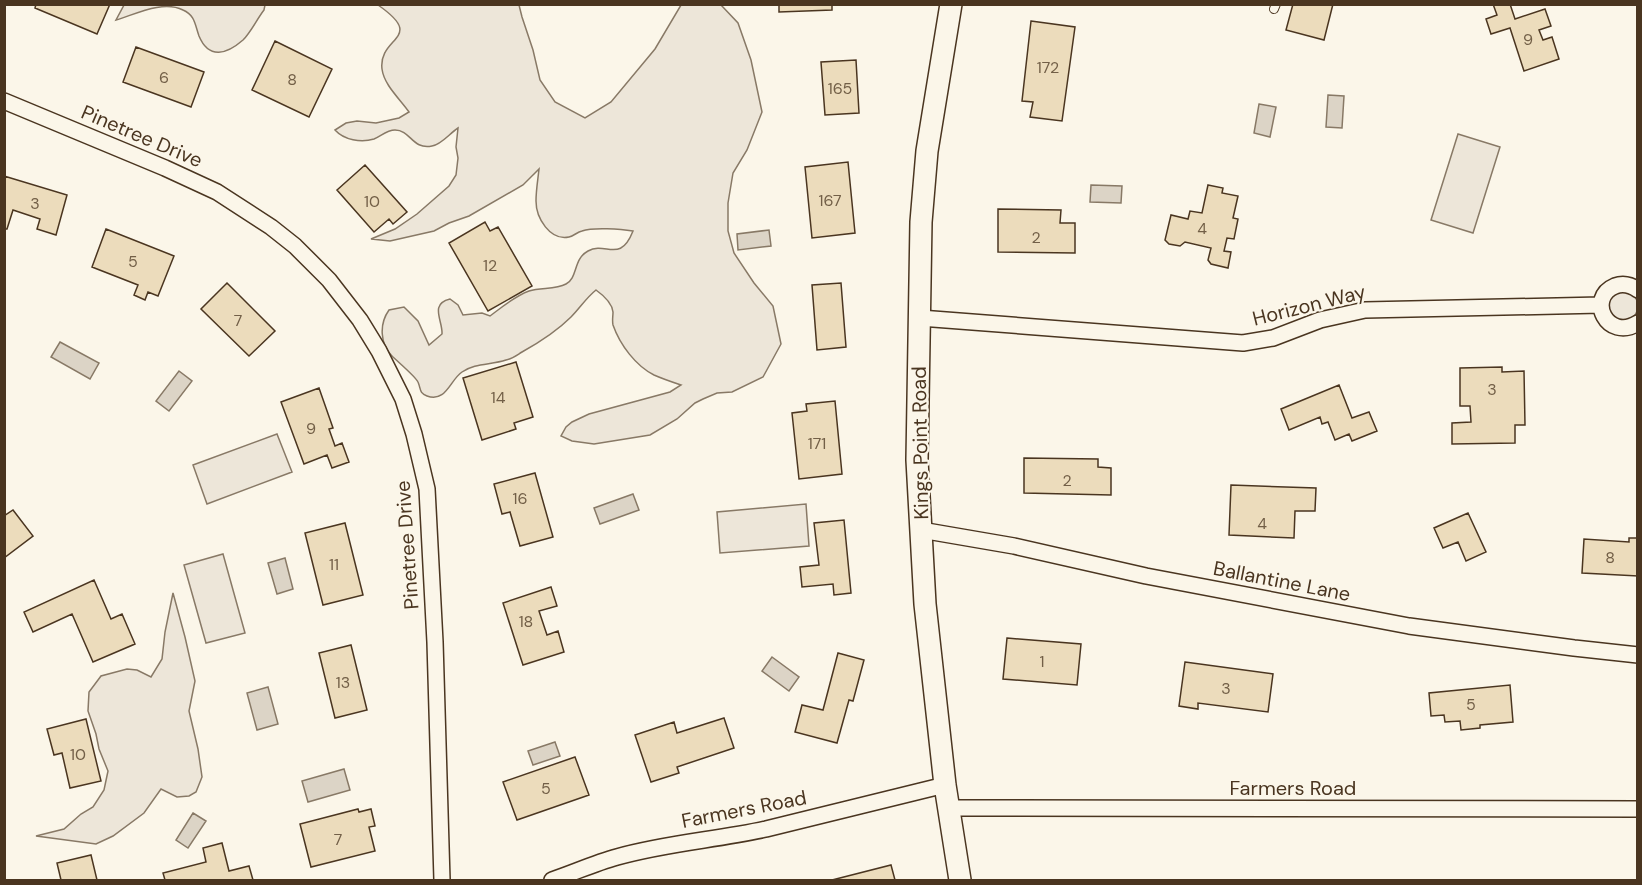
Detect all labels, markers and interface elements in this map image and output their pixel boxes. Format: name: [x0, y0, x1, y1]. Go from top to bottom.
house number: 9: [1523, 29, 1533, 50]
house number: 172: [1037, 57, 1059, 78]
house number: 6: [159, 67, 169, 88]
house number: 8: [287, 69, 297, 90]
house number: 165: [828, 78, 852, 99]
street label: Pinetree Drive: [77, 99, 207, 173]
house number: 167: [818, 190, 842, 211]
house number: 10: [364, 191, 380, 212]
house number: 3: [30, 193, 40, 214]
house number: 4: [1197, 218, 1207, 239]
house number: 2: [1031, 227, 1041, 248]
house number: 5: [128, 251, 138, 272]
house number: 12: [483, 255, 497, 276]
street label: Horizon Way: [1250, 278, 1368, 332]
house number: 7: [234, 310, 242, 331]
street label: Kings Point Road: [906, 366, 934, 520]
house number: 3: [1487, 379, 1497, 400]
house number: 14: [491, 387, 506, 408]
house number: 9: [306, 418, 316, 439]
house number: 171: [808, 433, 826, 454]
house number: 2: [1062, 470, 1072, 491]
street label: Pinetree Drive: [390, 480, 424, 610]
house number: 16: [512, 488, 528, 509]
house number: 4: [1257, 513, 1267, 534]
house number: 8: [1605, 547, 1615, 568]
house number: 11: [329, 554, 339, 575]
street label: Ballantine Lane: [1211, 555, 1353, 607]
house number: 18: [519, 611, 533, 632]
house number: 1: [1040, 651, 1045, 672]
house number: 13: [336, 672, 350, 693]
house number: 3: [1221, 678, 1231, 699]
house number: 5: [1466, 694, 1476, 715]
house number: 10: [70, 744, 86, 765]
street label: Farmers Road: [1230, 775, 1356, 801]
house number: 5: [541, 778, 551, 799]
street label: Farmers Road: [679, 784, 809, 834]
house number: 7: [334, 829, 342, 850]

